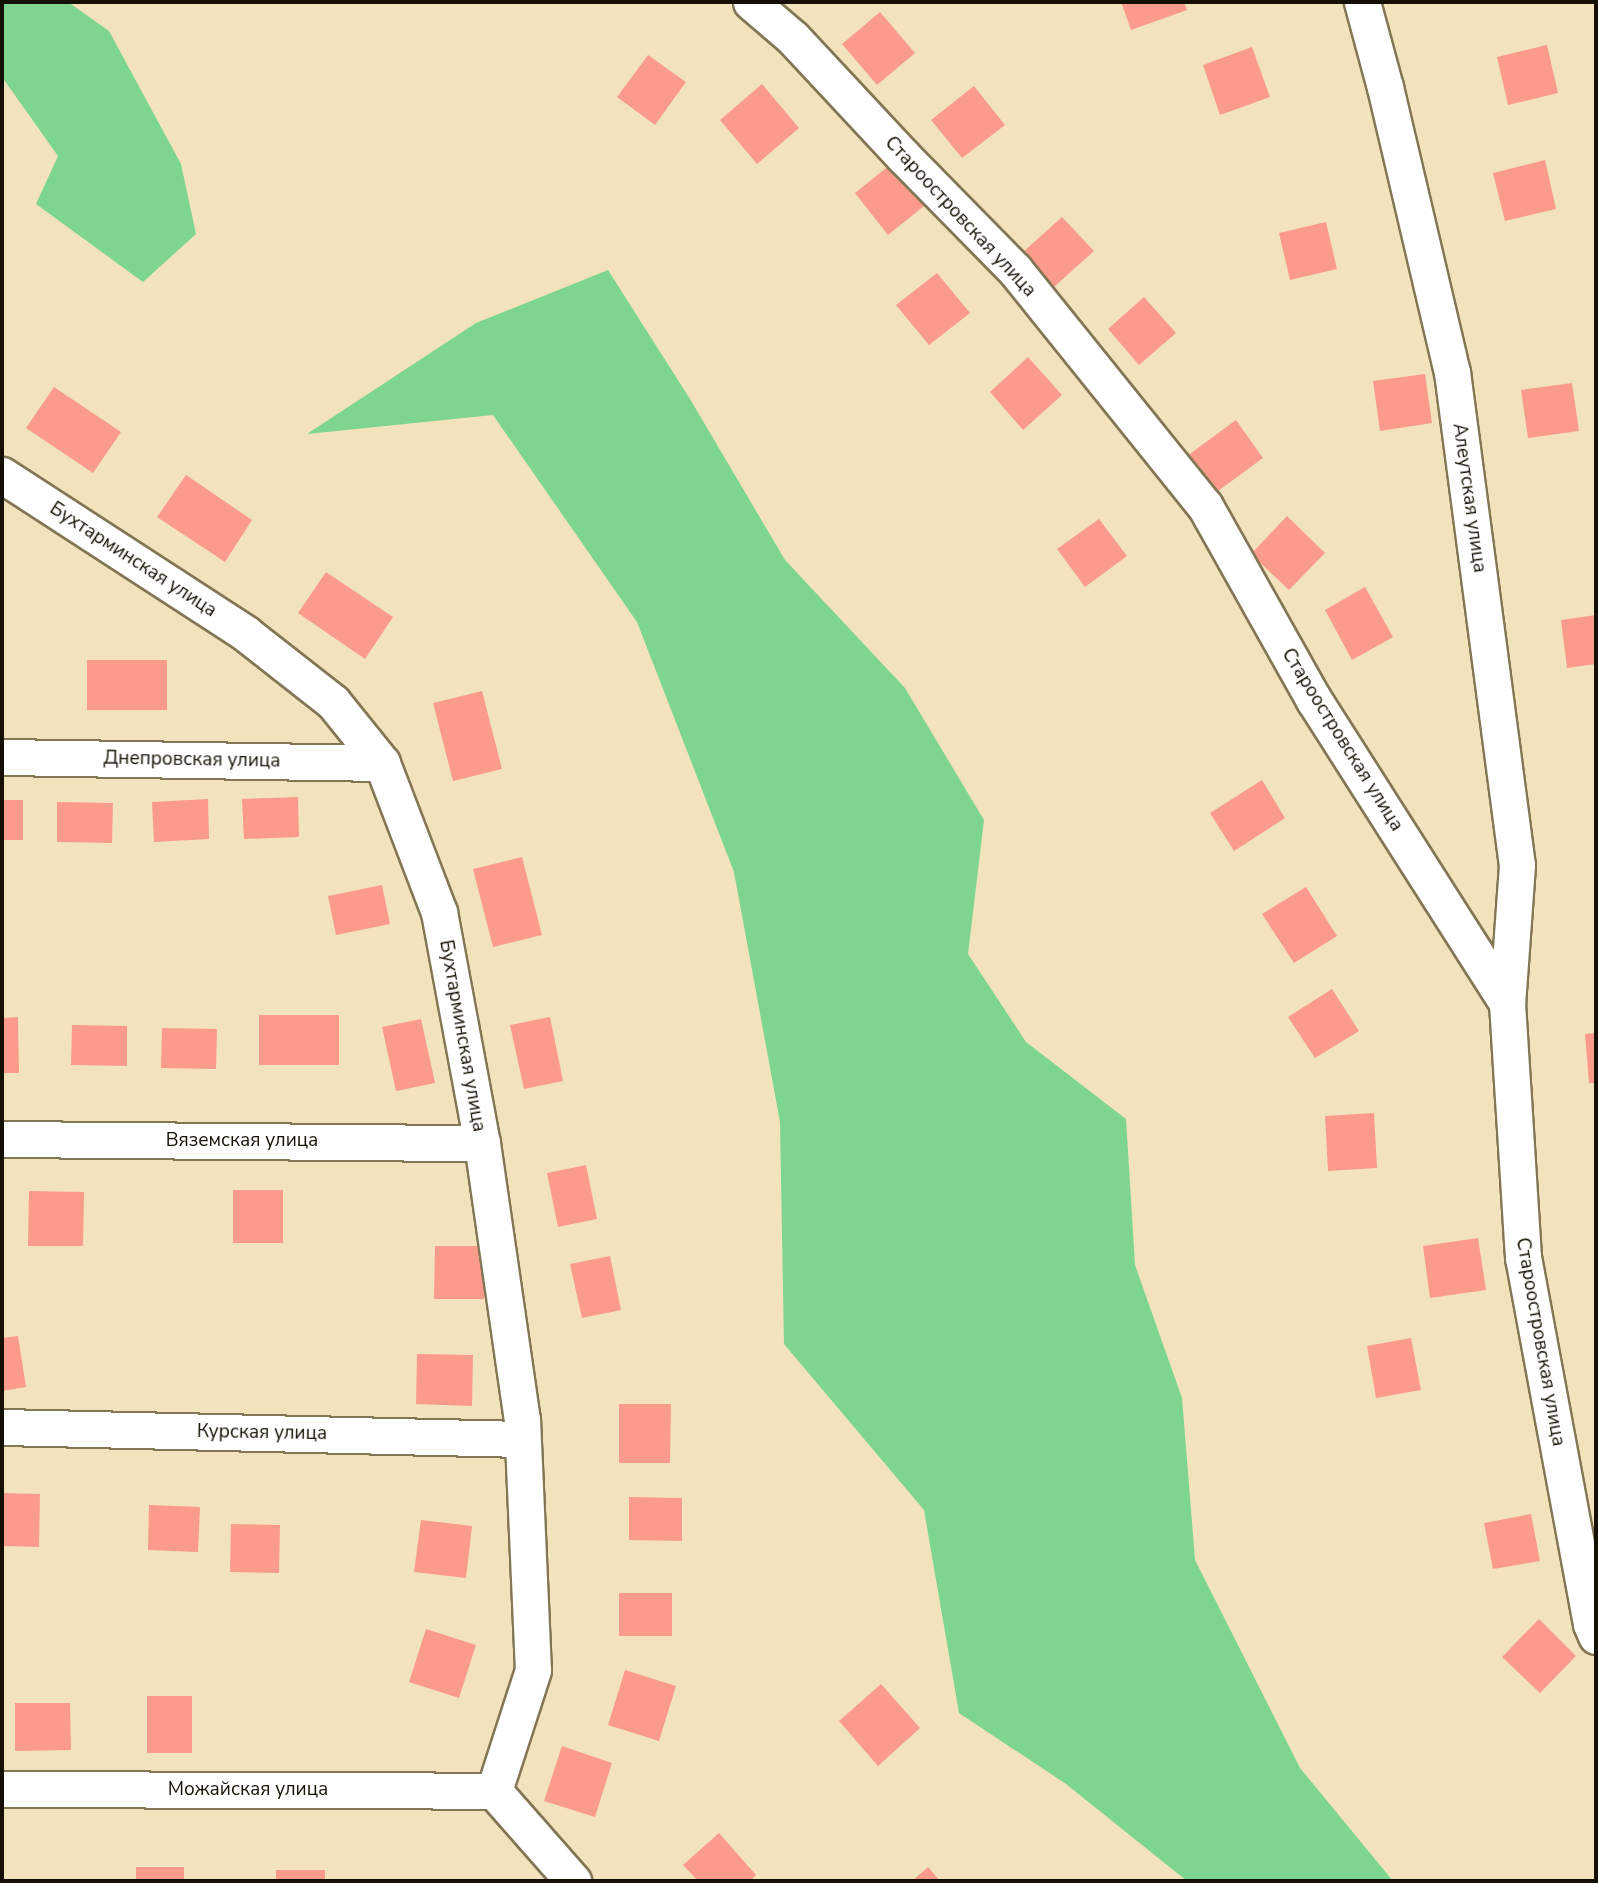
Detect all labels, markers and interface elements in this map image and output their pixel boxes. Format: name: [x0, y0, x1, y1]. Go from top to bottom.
street label: Староостровская улица: [880, 132, 1040, 302]
street label: Алеутская улица: [1447, 422, 1491, 574]
street label: Бухтарминская улица: [45, 497, 221, 623]
street label: Староостровская улица: [1276, 644, 1408, 836]
street label: Днепровская улица: [103, 747, 281, 773]
street label: Бухтарминская улица: [434, 938, 490, 1134]
street label: Вяземская улица: [166, 1130, 318, 1152]
street label: Староостровская улица: [1510, 1236, 1570, 1448]
street label: Курская улица: [197, 1420, 327, 1446]
street label: Можайская улица: [168, 1779, 328, 1801]

